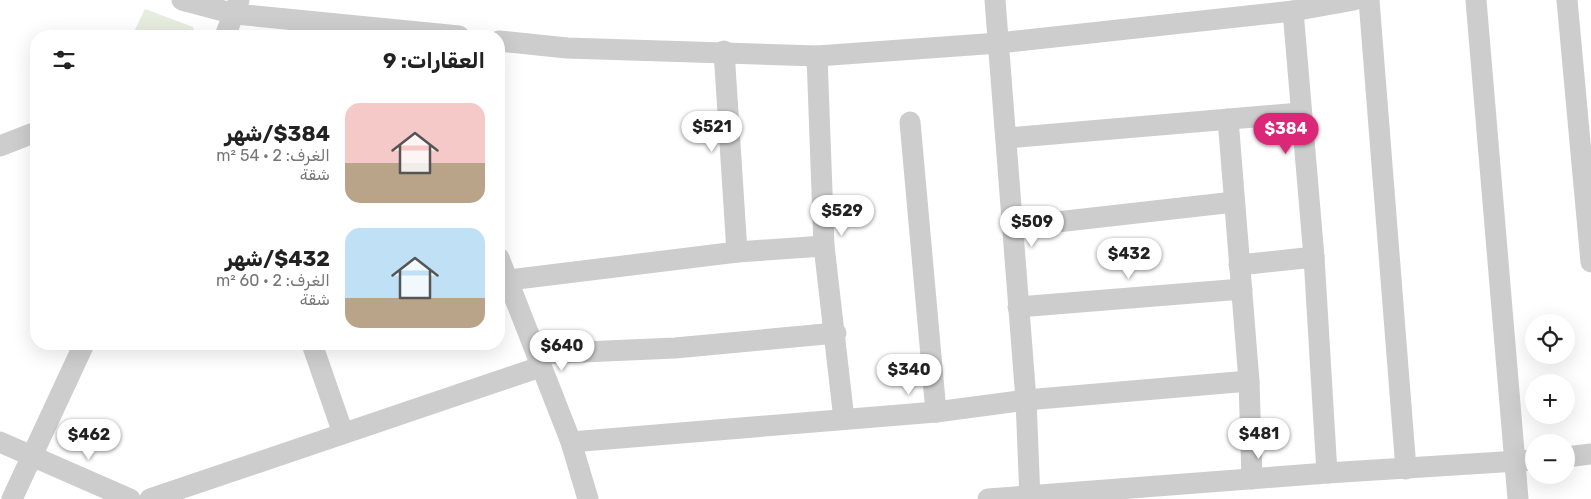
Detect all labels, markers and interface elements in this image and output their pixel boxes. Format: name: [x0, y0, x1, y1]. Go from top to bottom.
icon: filters: [50, 46, 78, 74]
text: العقارات: 9: [383, 48, 485, 73]
pin: $521: [682, 110, 742, 153]
pin: $384: [1256, 112, 1316, 155]
text: $521: [692, 117, 732, 136]
text: $384: [1265, 119, 1308, 138]
text: $384/شهر: [225, 121, 330, 146]
icon: home: [385, 123, 445, 183]
text: الغرف: 2 · 54 m²: [216, 146, 330, 165]
text: شقة: [300, 165, 330, 184]
pin: $529: [812, 194, 872, 237]
text: $529: [821, 201, 863, 220]
pin: $509: [1002, 206, 1062, 248]
text: $509: [1011, 212, 1053, 231]
pin: $432: [1099, 238, 1159, 280]
text: $432: [1108, 244, 1150, 263]
text: $432/شهر: [225, 246, 330, 271]
icon: home: [385, 248, 445, 308]
text: الغرف: 2 · 60 m²: [216, 271, 330, 290]
text: شقة: [300, 290, 330, 309]
map controls: [1525, 314, 1575, 484]
button: locate: [1525, 314, 1575, 364]
pin: $640: [532, 330, 592, 372]
text: $640: [541, 336, 583, 355]
pin: $340: [879, 354, 939, 396]
text: $340: [887, 360, 931, 379]
button: +: [1525, 374, 1575, 424]
pin: $462: [59, 418, 119, 461]
pin: $481: [1229, 418, 1289, 460]
text: $481: [1239, 424, 1279, 443]
text: $462: [68, 425, 110, 444]
button: −: [1525, 434, 1575, 484]

